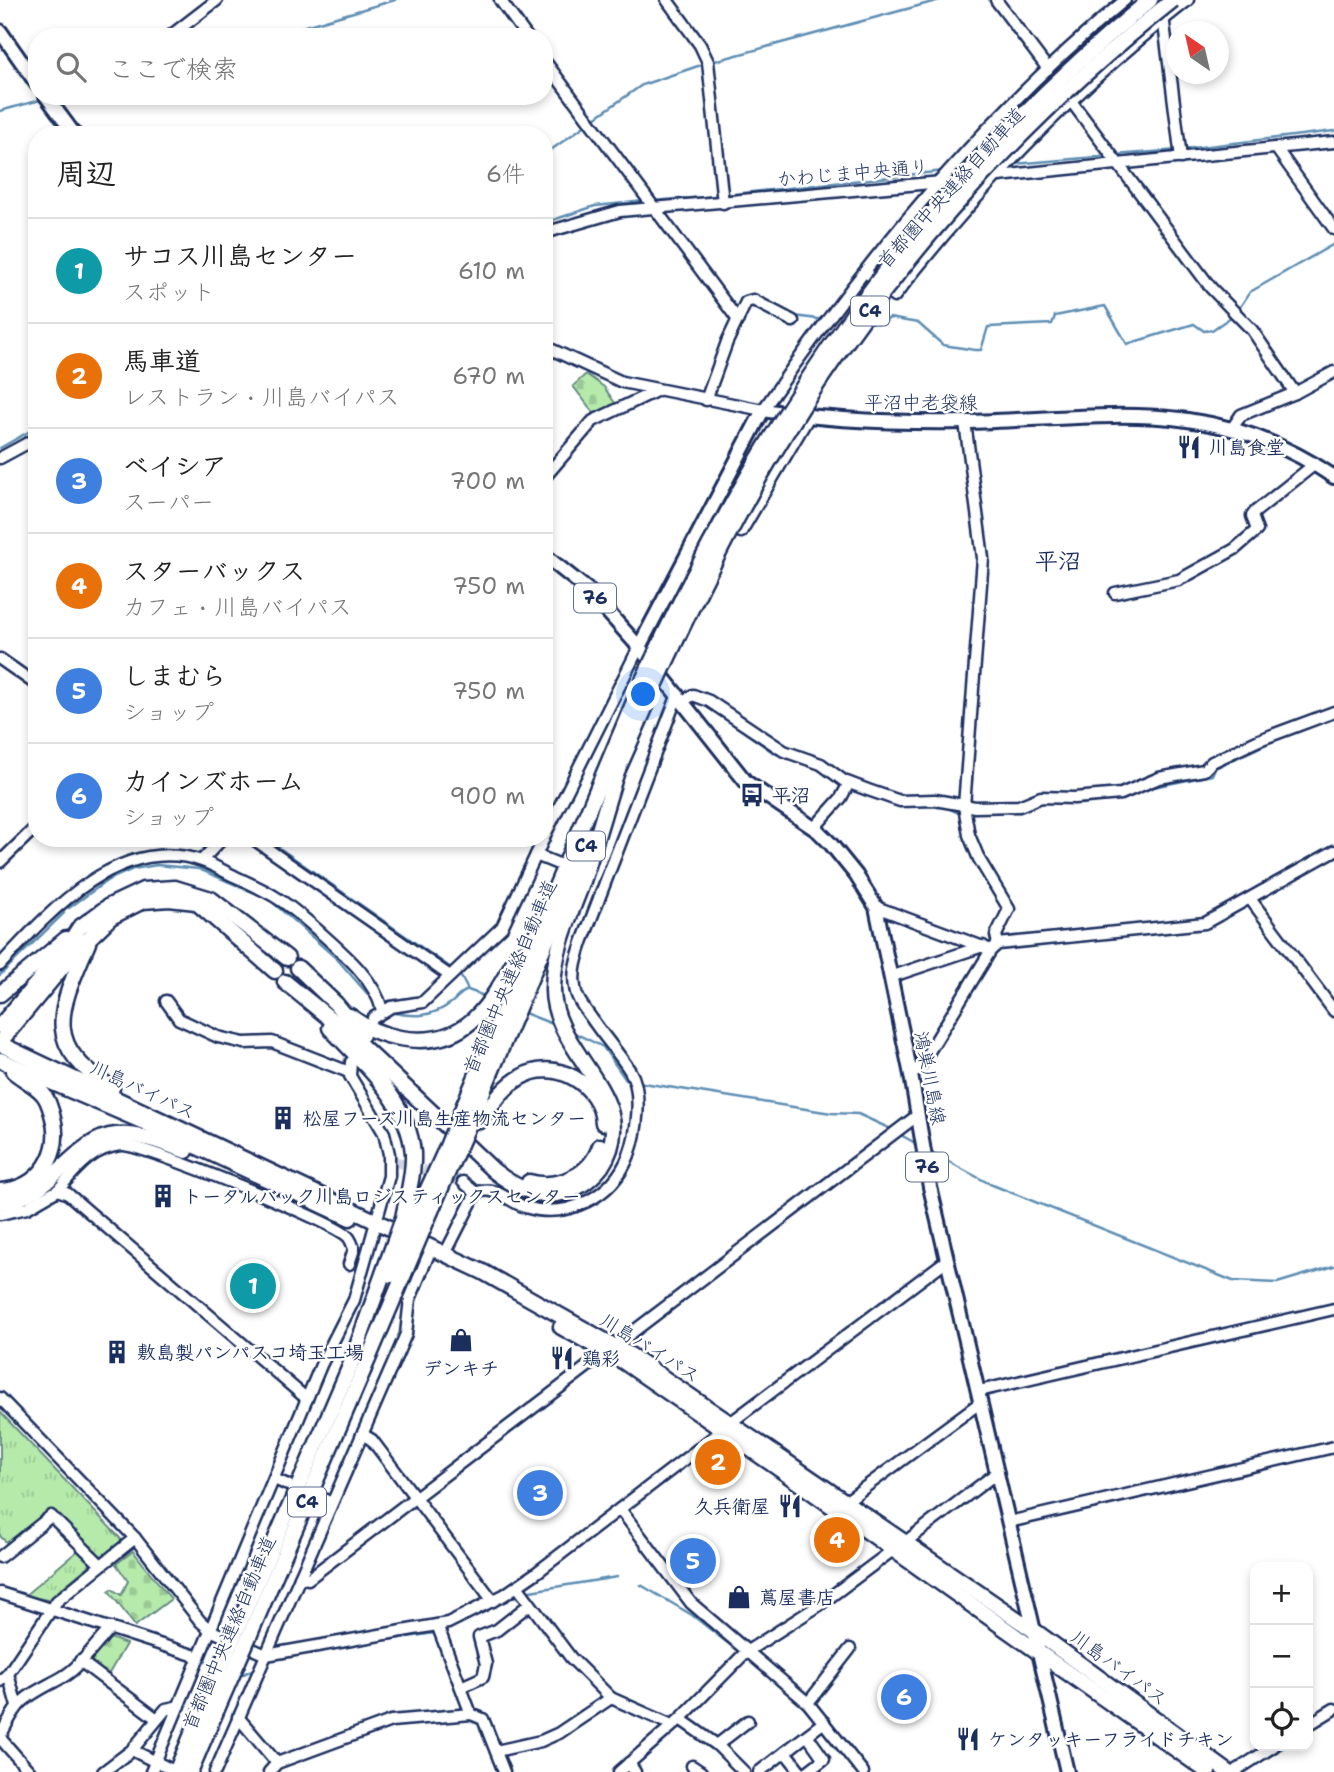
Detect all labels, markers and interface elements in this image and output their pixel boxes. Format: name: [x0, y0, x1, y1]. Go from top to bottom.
north arrow: [1166, 21, 1229, 84]
search box: [28, 28, 553, 105]
icon: search: [52, 48, 90, 86]
text: ここで検索: [108, 51, 238, 86]
street label: 首都圏中央連絡自動車道: [872, 102, 1030, 274]
text: 周辺: [56, 153, 116, 194]
street label: かわじま中央通り: [776, 154, 930, 192]
text: 6件: [486, 159, 525, 189]
text: サコス川島センター: [123, 238, 357, 273]
text: 1: [74, 256, 84, 286]
text: 610 m: [458, 256, 525, 286]
text: スポット: [123, 277, 215, 307]
road number: C4: [851, 296, 889, 326]
text: 馬車道: [123, 343, 201, 378]
text: 2: [71, 361, 87, 391]
text: 670 m: [452, 361, 525, 391]
text: レストラン · 川島バイパス: [123, 382, 400, 412]
street label: 平沼中老袋線: [864, 390, 978, 415]
restaurant icon: 川島食堂: [1175, 433, 1203, 461]
place label: 川島食堂: [1209, 435, 1285, 460]
text: ベイシア: [123, 448, 227, 483]
text: 3: [71, 466, 87, 496]
text: 700 m: [450, 466, 525, 496]
text: スーパー: [123, 487, 214, 517]
district label: 平沼: [1035, 546, 1081, 576]
text: スターバックス: [123, 553, 306, 588]
text: 4: [71, 571, 87, 601]
text: 750 m: [452, 571, 525, 601]
road number: 76: [574, 584, 616, 612]
text: カフェ · 川島バイパス: [123, 592, 352, 622]
text: しまむら: [123, 658, 227, 693]
text: 5: [72, 676, 86, 706]
text: 750 m: [452, 676, 525, 706]
your location: [626, 677, 660, 711]
text: ショップ: [123, 697, 214, 727]
text: カインズホーム: [123, 763, 304, 798]
text: 6: [71, 781, 87, 811]
text: 900 m: [450, 781, 525, 811]
bus stop icon: 平沼: [738, 781, 766, 809]
place label: 平沼: [772, 783, 810, 808]
text: ショップ: [123, 802, 214, 832]
road number: C4: [567, 832, 605, 860]
street label: 首都圏中央連絡自動車道: [458, 876, 562, 1078]
street label: 鴻巣川島線: [909, 1029, 951, 1127]
street label: 川島バイパス: [86, 1055, 200, 1125]
building icon: 松屋フーズ川島生産物流センター: [269, 1104, 297, 1132]
place label: 松屋フーズ川島生産物流センター: [303, 1106, 586, 1131]
road number: 76: [906, 1152, 948, 1182]
building icon: トータルバック川島ロジスティックスセンター: [149, 1182, 177, 1210]
place label: トータルバック川島ロジスティックスセンター: [183, 1184, 580, 1209]
pin: 1: [230, 1260, 276, 1312]
street label: 川島バイパス: [595, 1307, 705, 1389]
shop icon: デンキチ: [447, 1326, 475, 1354]
building icon: 敷島製パンパスコ埼玉工場: [103, 1338, 131, 1366]
place label: 敷島製パンパスコ埼玉工場: [137, 1340, 364, 1365]
restaurant icon: 鶏彩: [548, 1344, 576, 1372]
place label: 鶏彩: [582, 1346, 620, 1371]
place label: デンキチ: [423, 1356, 499, 1381]
pin: 2: [695, 1436, 741, 1488]
pin: 3: [517, 1467, 563, 1519]
road number: C4: [288, 1488, 326, 1517]
restaurant icon: 久兵衛屋: [776, 1492, 804, 1520]
place label: 久兵衛屋: [694, 1494, 770, 1519]
pin: 4: [814, 1514, 860, 1566]
street label: 首都圏中央連絡自動車道: [177, 1532, 281, 1734]
pin: 5: [670, 1535, 716, 1587]
map controls: [1250, 1562, 1313, 1751]
button: +: [1250, 1562, 1313, 1625]
shop icon: 蔦屋書店: [725, 1583, 753, 1611]
place label: 蔦屋書店: [759, 1585, 835, 1610]
street label: 川島バイパス: [1066, 1624, 1172, 1712]
button: −: [1250, 1625, 1313, 1688]
pin: 6: [881, 1671, 927, 1723]
button: locate: [1250, 1688, 1313, 1751]
restaurant icon: ケンタッキーフライドチキン: [954, 1725, 982, 1753]
place label: ケンタッキーフライドチキン: [988, 1727, 1234, 1752]

